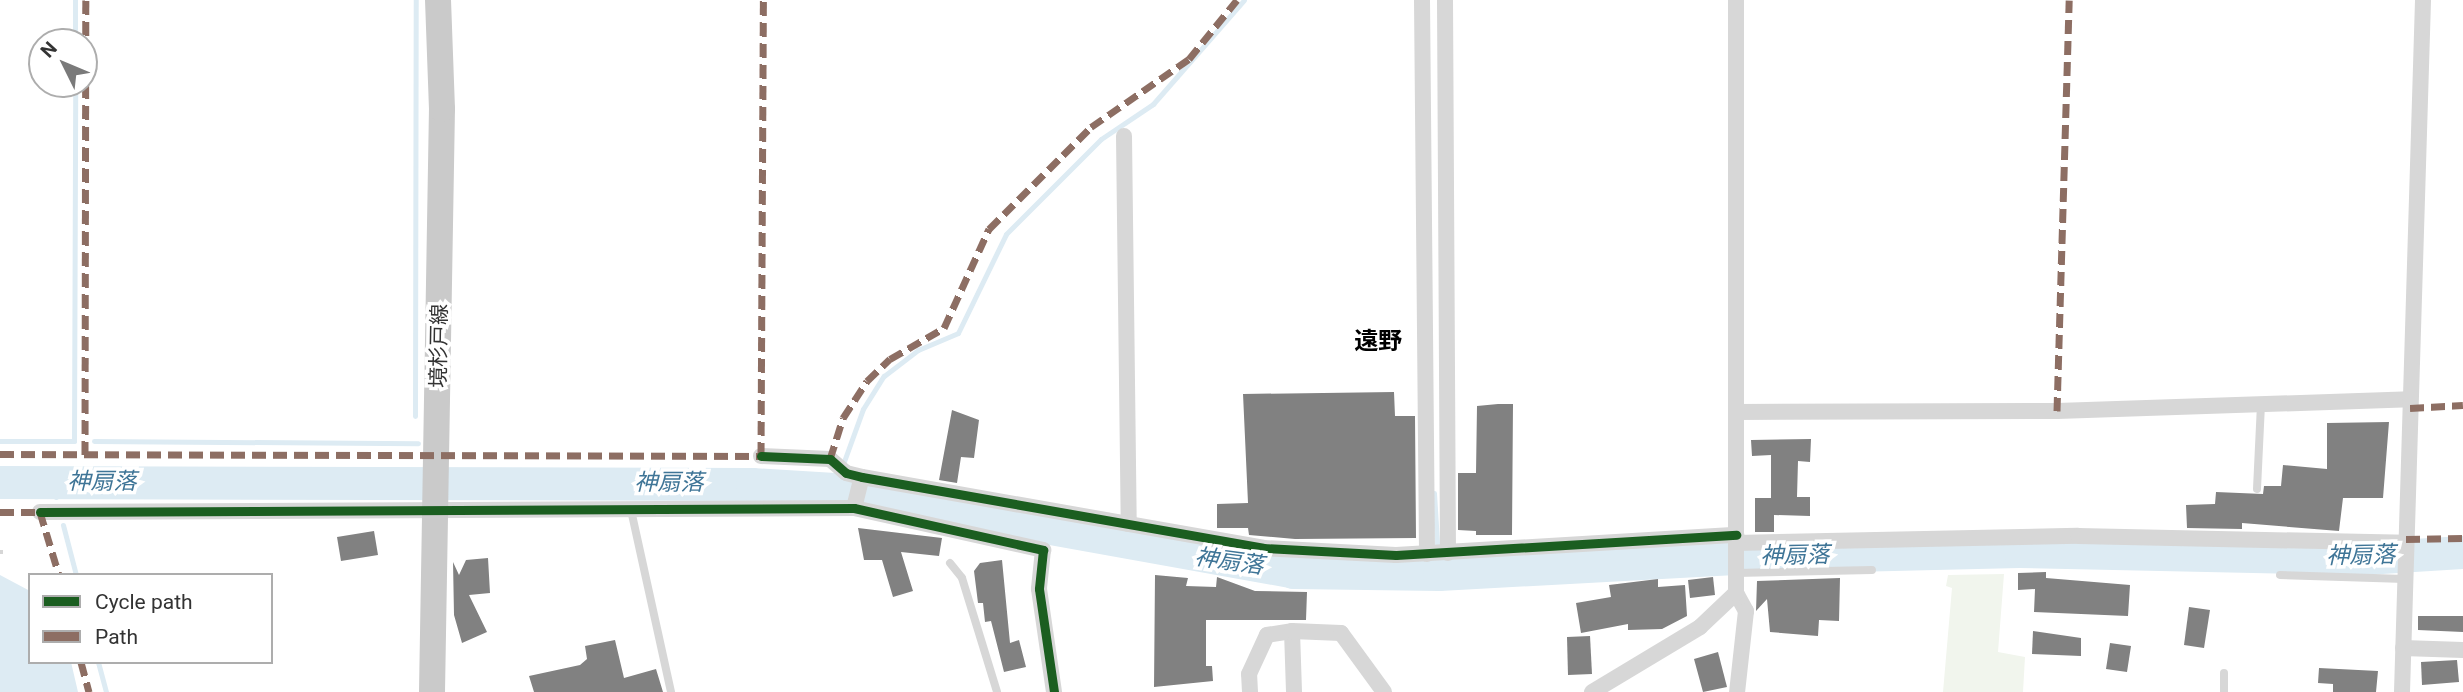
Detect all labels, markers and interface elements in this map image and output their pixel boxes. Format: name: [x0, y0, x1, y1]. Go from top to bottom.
north arrow: [28, 28, 98, 98]
text: N: [36, 37, 62, 62]
street label: 境杉戸線: [426, 304, 452, 388]
district label: 遠野: [1354, 328, 1402, 356]
water label: 神扇落: [68, 468, 136, 496]
water label: 神扇落: [635, 469, 703, 497]
water label: 神扇落: [1760, 542, 1830, 570]
water label: 神扇落: [2326, 542, 2396, 570]
water label: 神扇落: [1193, 544, 1265, 580]
legend: [28, 573, 273, 664]
text: Cycle path: [95, 590, 193, 614]
text: Path: [95, 625, 138, 649]

